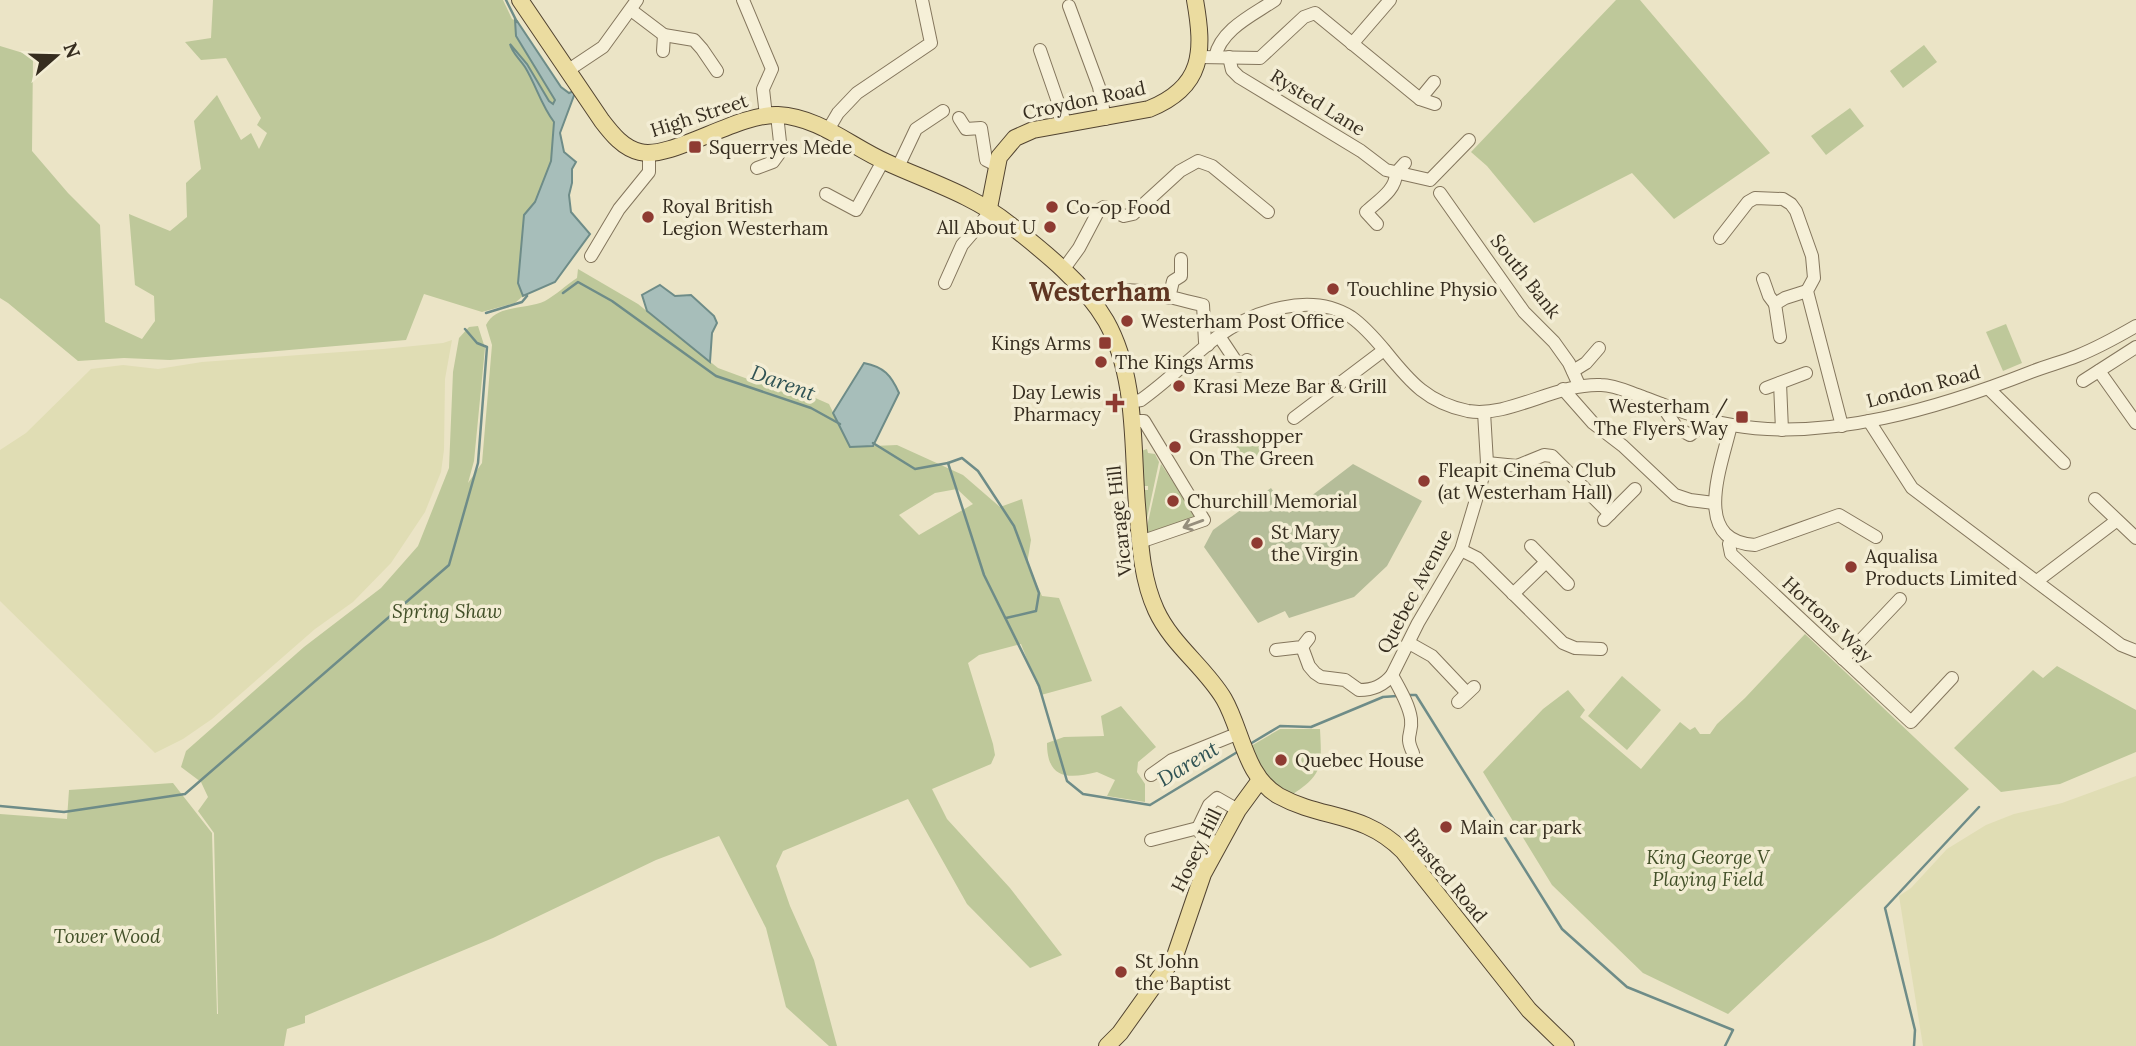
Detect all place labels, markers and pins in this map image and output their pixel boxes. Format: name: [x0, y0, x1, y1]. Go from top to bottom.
place label: Squerryes Mede: [709, 135, 852, 159]
marker: Squerryes Mede: [687, 139, 703, 155]
place label: Royal British Legion Westerham: [662, 194, 828, 240]
place label: Co-op Food: [1066, 195, 1171, 219]
marker: Co-op Food: [1044, 199, 1060, 215]
marker: Royal British Legion Westerham: [640, 209, 656, 225]
place label: All About U: [936, 215, 1036, 239]
marker: All About U: [1042, 219, 1058, 235]
place label: Touchline Physio: [1347, 277, 1497, 301]
marker: Touchline Physio: [1325, 281, 1341, 297]
place label: Westerham Post Office: [1141, 309, 1345, 333]
marker: Westerham Post Office: [1119, 313, 1135, 329]
place label: Kings Arms: [991, 331, 1091, 355]
marker: Kings Arms: [1097, 335, 1113, 351]
place label: The Kings Arms: [1115, 350, 1254, 374]
marker: The Kings Arms: [1093, 354, 1109, 370]
place label: Krasi Meze Bar & Grill: [1193, 374, 1387, 398]
marker: Krasi Meze Bar & Grill: [1171, 378, 1187, 394]
place label: Day Lewis Pharmacy: [1012, 380, 1101, 426]
place label: Westerham / The Flyers Way: [1594, 394, 1728, 440]
marker: Day Lewis Pharmacy: [1107, 395, 1123, 411]
marker: Westerham / The Flyers Way: [1734, 409, 1750, 425]
place label: Grasshopper On The Green: [1189, 424, 1314, 470]
marker: Grasshopper On The Green: [1167, 439, 1183, 455]
place label: Fleapit Cinema Club (at Westerham Hall): [1438, 458, 1616, 505]
marker: Fleapit Cinema Club (at Westerham Hall): [1416, 473, 1432, 489]
place label: Churchill Memorial: [1187, 489, 1358, 513]
marker: Churchill Memorial: [1165, 493, 1181, 509]
place label: St Mary the Virgin: [1271, 520, 1358, 566]
marker: St Mary the Virgin: [1249, 535, 1265, 551]
place label: Aqualisa Products Limited: [1864, 544, 2017, 590]
marker: Aqualisa Products Limited: [1843, 559, 1859, 575]
place label: Quebec House: [1295, 748, 1424, 772]
marker: Quebec House: [1273, 752, 1289, 768]
place label: Main car park: [1460, 815, 1583, 839]
marker: Main car park: [1438, 819, 1454, 835]
place label: St John the Baptist: [1135, 949, 1231, 995]
marker: St John the Baptist: [1113, 964, 1129, 980]

